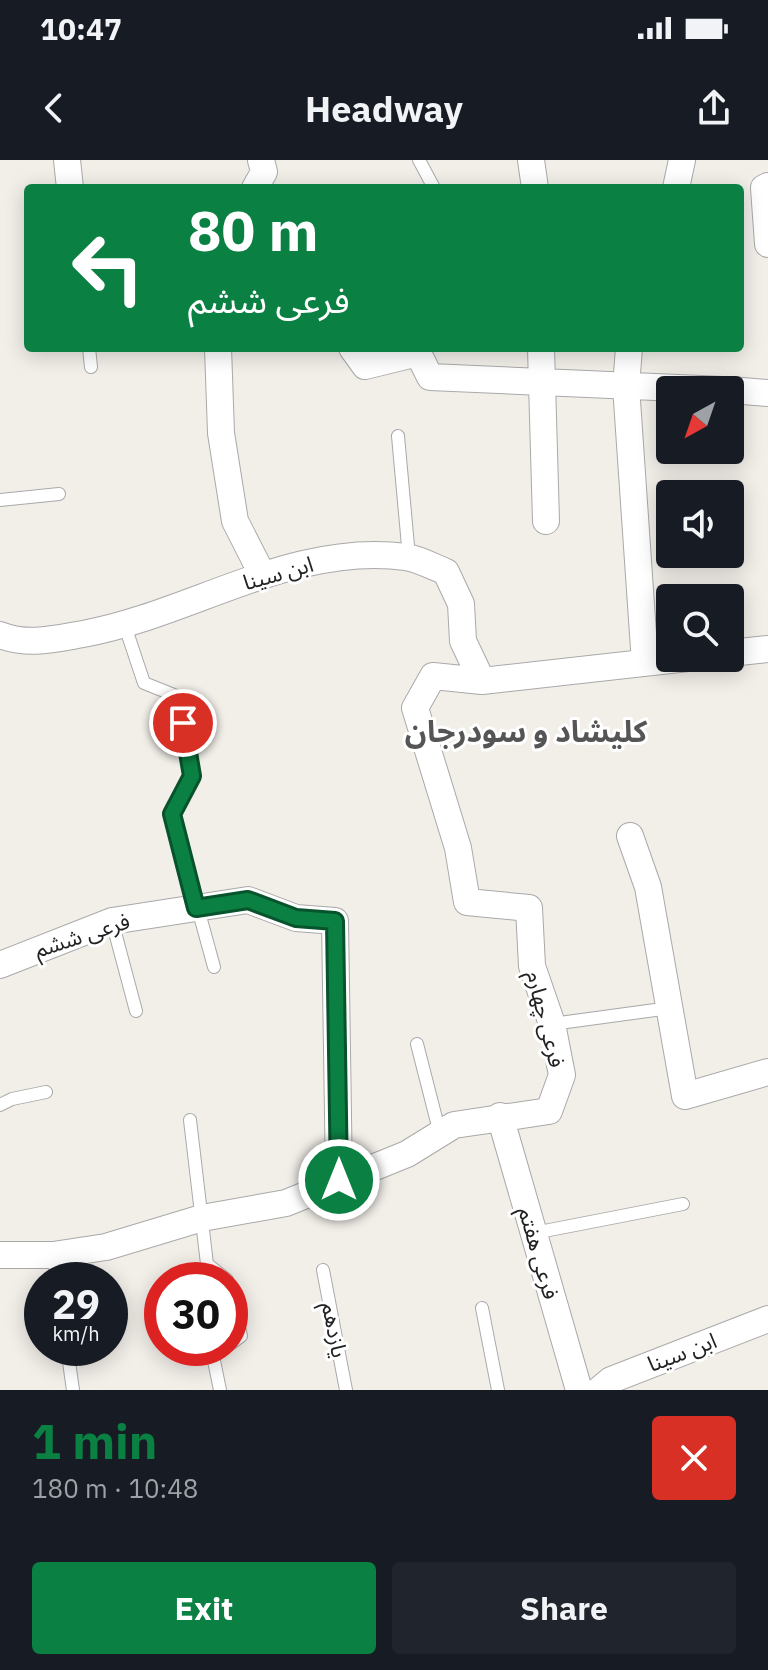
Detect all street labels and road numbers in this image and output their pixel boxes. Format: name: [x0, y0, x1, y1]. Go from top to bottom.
street label: ابن سینا: [239, 549, 316, 596]
street label: فرعی ششم: [30, 905, 134, 966]
street label: فرعی چهارم: [518, 967, 573, 1071]
street label: فرعی هفتم: [510, 1203, 566, 1303]
street label: یازدهم: [313, 1300, 355, 1361]
street label: ابن سینا: [643, 1325, 721, 1378]

